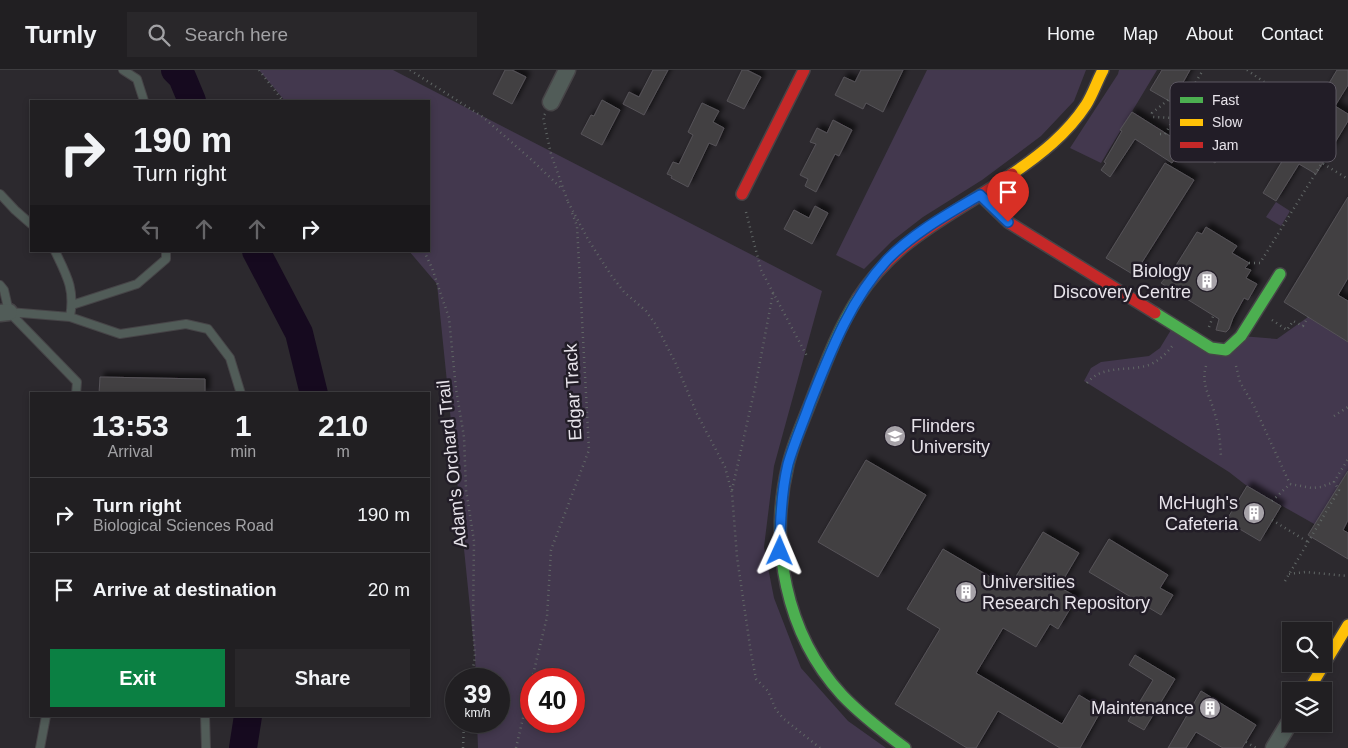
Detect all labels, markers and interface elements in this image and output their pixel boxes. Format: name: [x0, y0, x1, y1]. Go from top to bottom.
search box: [127, 12, 477, 57]
text: Turnly: [25, 21, 97, 48]
icon: search: [145, 21, 173, 49]
text: Search here: [185, 24, 288, 45]
text: Home: [1047, 24, 1095, 44]
text: Map: [1123, 24, 1158, 44]
text: About: [1186, 24, 1233, 44]
text: Contact: [1261, 24, 1323, 44]
legend: [1170, 82, 1336, 162]
text: Fast: [1212, 92, 1239, 108]
text: Slow: [1212, 114, 1243, 130]
icon: right: [50, 120, 115, 185]
text: 190 m: [133, 120, 232, 159]
text: Jam: [1212, 137, 1238, 153]
text: Turn right: [133, 161, 226, 186]
pin: [987, 171, 1029, 222]
icon: arrive: [994, 178, 1022, 206]
icon: left: [137, 215, 165, 243]
icon: ahead: [190, 215, 218, 243]
icon: ahead: [243, 215, 271, 243]
icon: right: [296, 215, 324, 243]
place label: Biology Discovery Centre: [1053, 261, 1191, 302]
building icon: Biology Discovery Centre: [1195, 269, 1219, 293]
street label: Edgar Track: [560, 342, 586, 441]
street label: Adam's Orchard Trail: [433, 379, 471, 549]
text: 13:53: [92, 409, 169, 442]
text: 1: [235, 409, 252, 442]
text: 210: [318, 409, 368, 442]
place label: Flinders University: [911, 416, 990, 457]
school or university icon: Flinders University: [883, 424, 907, 448]
text: Arrival: [108, 443, 153, 460]
text: min: [230, 443, 256, 460]
text: m: [336, 443, 350, 460]
place label: McHugh's Cafeteria: [1159, 493, 1239, 534]
text: Turn right: [93, 495, 181, 516]
icon: right: [50, 501, 78, 529]
building icon: McHugh's Cafeteria: [1242, 501, 1266, 525]
text: 190 m: [357, 504, 410, 525]
text: Biological Sciences Road: [93, 517, 274, 534]
position arrow: [753, 524, 805, 576]
place label: Universities Research Repository: [982, 572, 1150, 613]
icon: arrive: [50, 576, 78, 604]
text: Arrive at destination: [93, 579, 277, 600]
text: 20 m: [368, 579, 410, 600]
building icon: Universities Research Repository: [954, 580, 978, 604]
map controls: [1282, 622, 1332, 732]
button: search: [1282, 622, 1332, 672]
button: Exit: [50, 649, 225, 707]
button: Share: [235, 649, 410, 707]
speed limit sign: 40: [520, 668, 585, 733]
text: 39: [464, 680, 491, 708]
button: layers: [1282, 682, 1332, 732]
building icon: Maintenance: [1198, 696, 1222, 720]
place label: Maintenance: [1091, 698, 1194, 718]
text: km/h: [464, 706, 491, 720]

